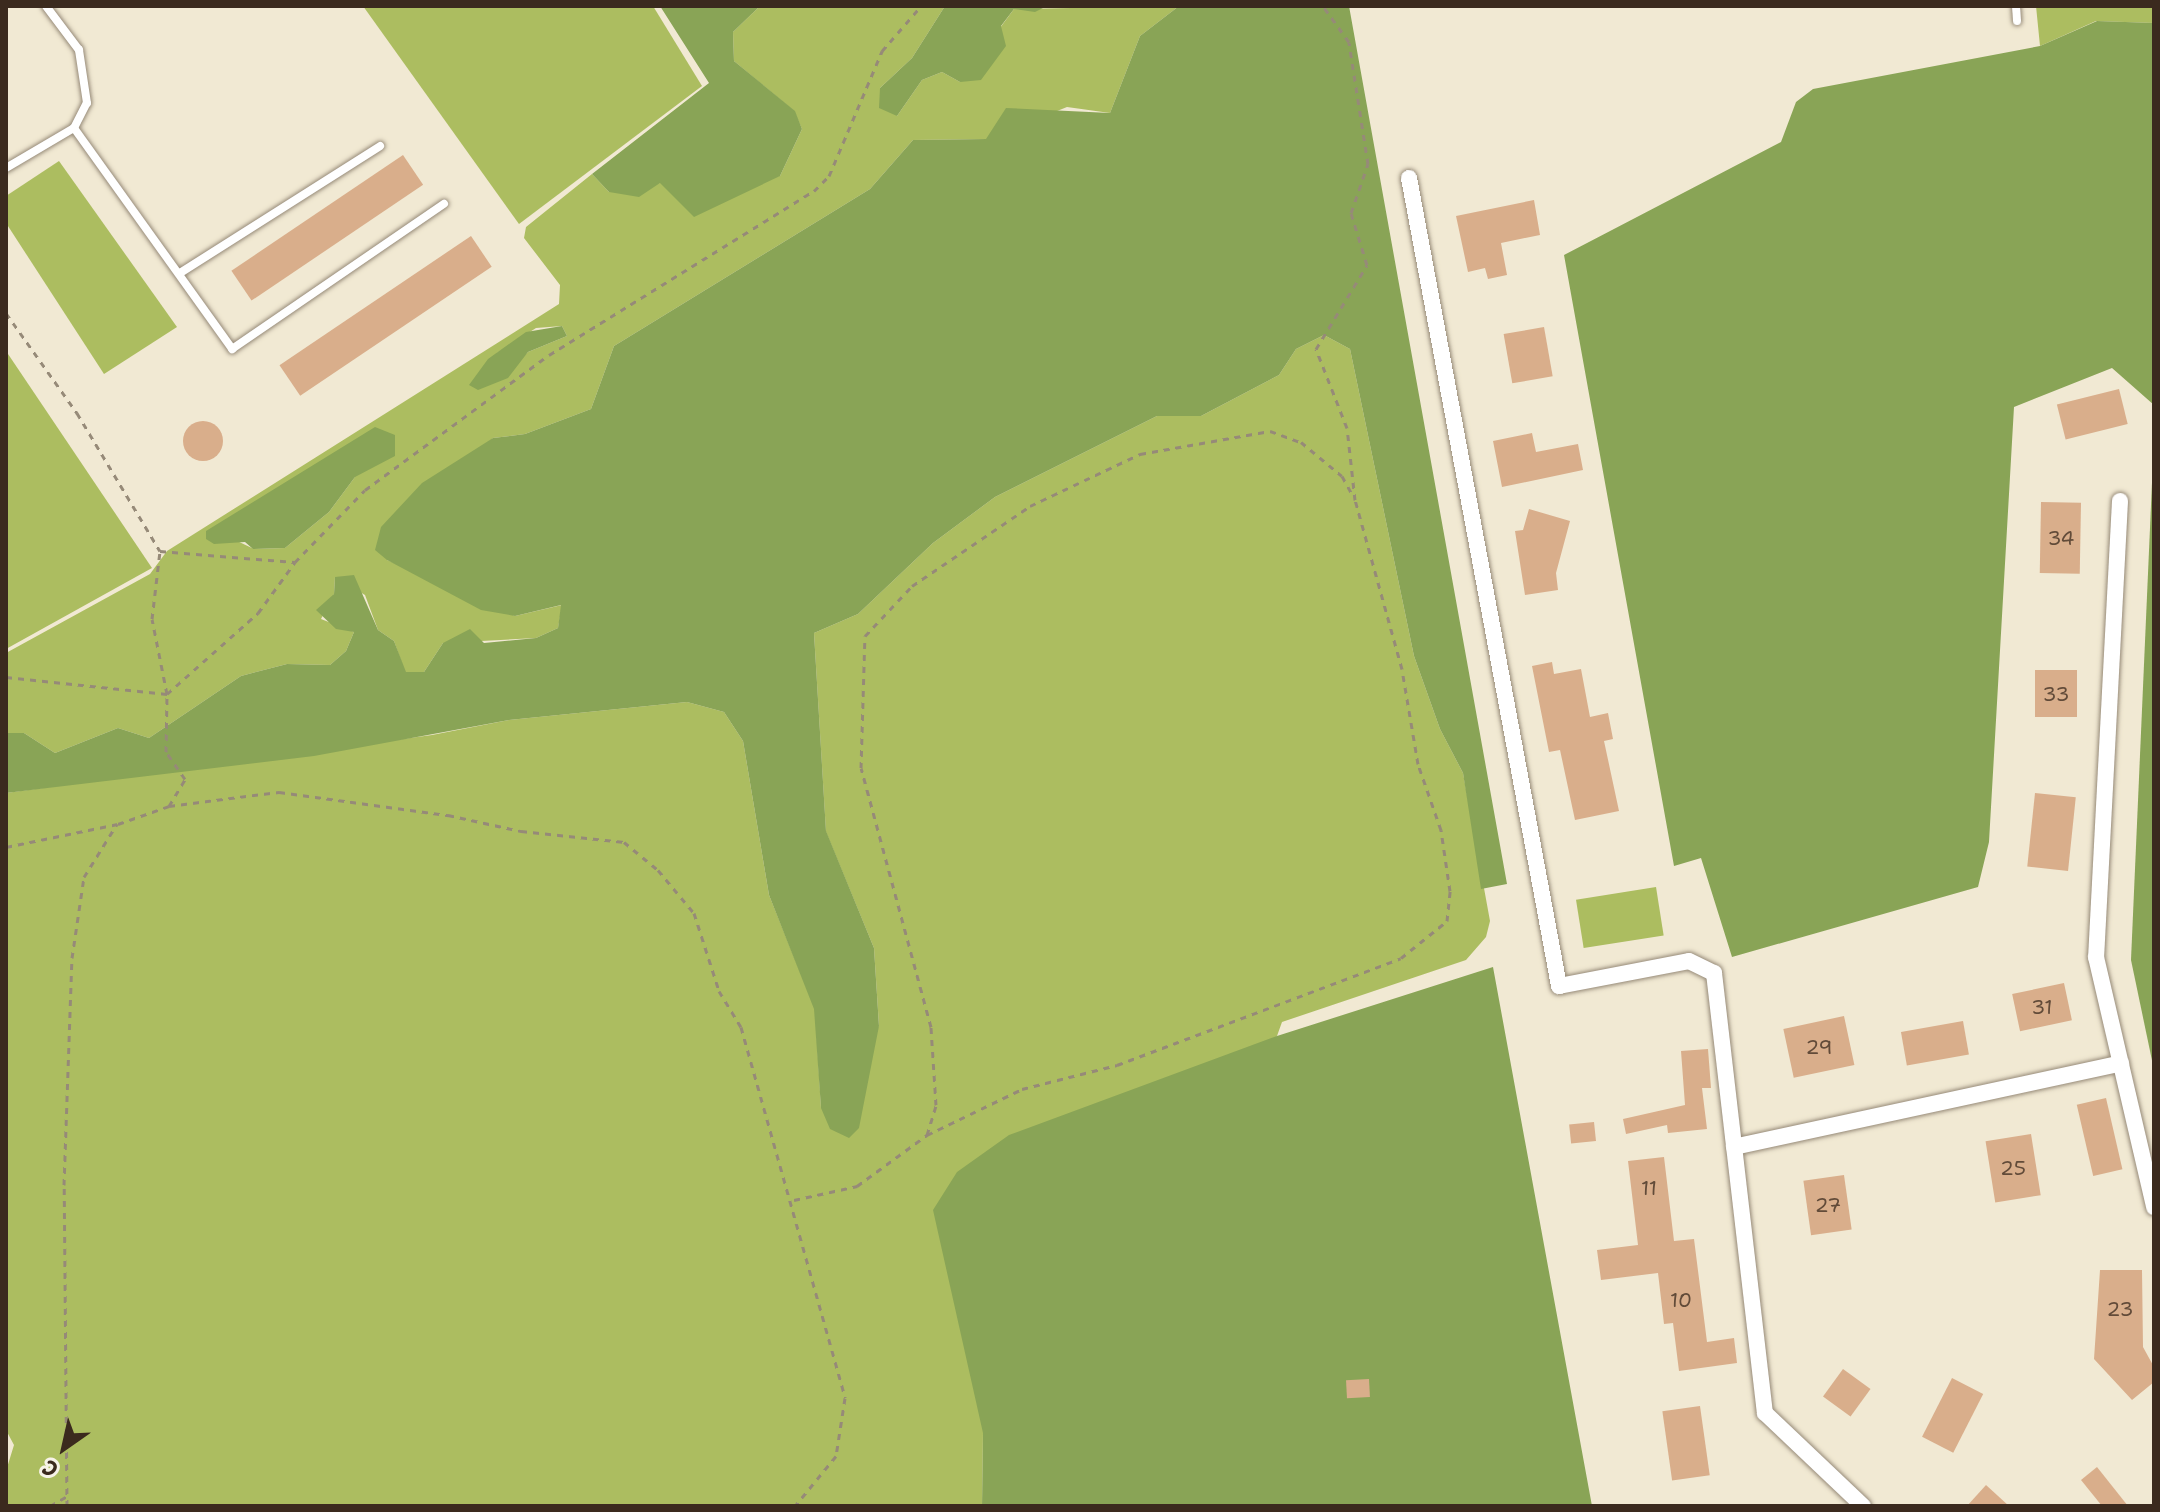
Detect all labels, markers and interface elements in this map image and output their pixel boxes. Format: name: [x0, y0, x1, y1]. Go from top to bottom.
house number: 34: [2047, 526, 2075, 550]
house number: 33: [2043, 682, 2069, 706]
house number: 31: [2031, 995, 2053, 1019]
house number: 29: [1806, 1035, 1832, 1059]
house number: 25: [2000, 1156, 2026, 1180]
house number: 11: [1641, 1176, 1657, 1200]
house number: 27: [1815, 1193, 1841, 1217]
house number: 10: [1670, 1288, 1692, 1312]
house number: 23: [2107, 1297, 2133, 1321]
north arrow: [24, 1408, 104, 1488]
text: С: [37, 1453, 64, 1484]

